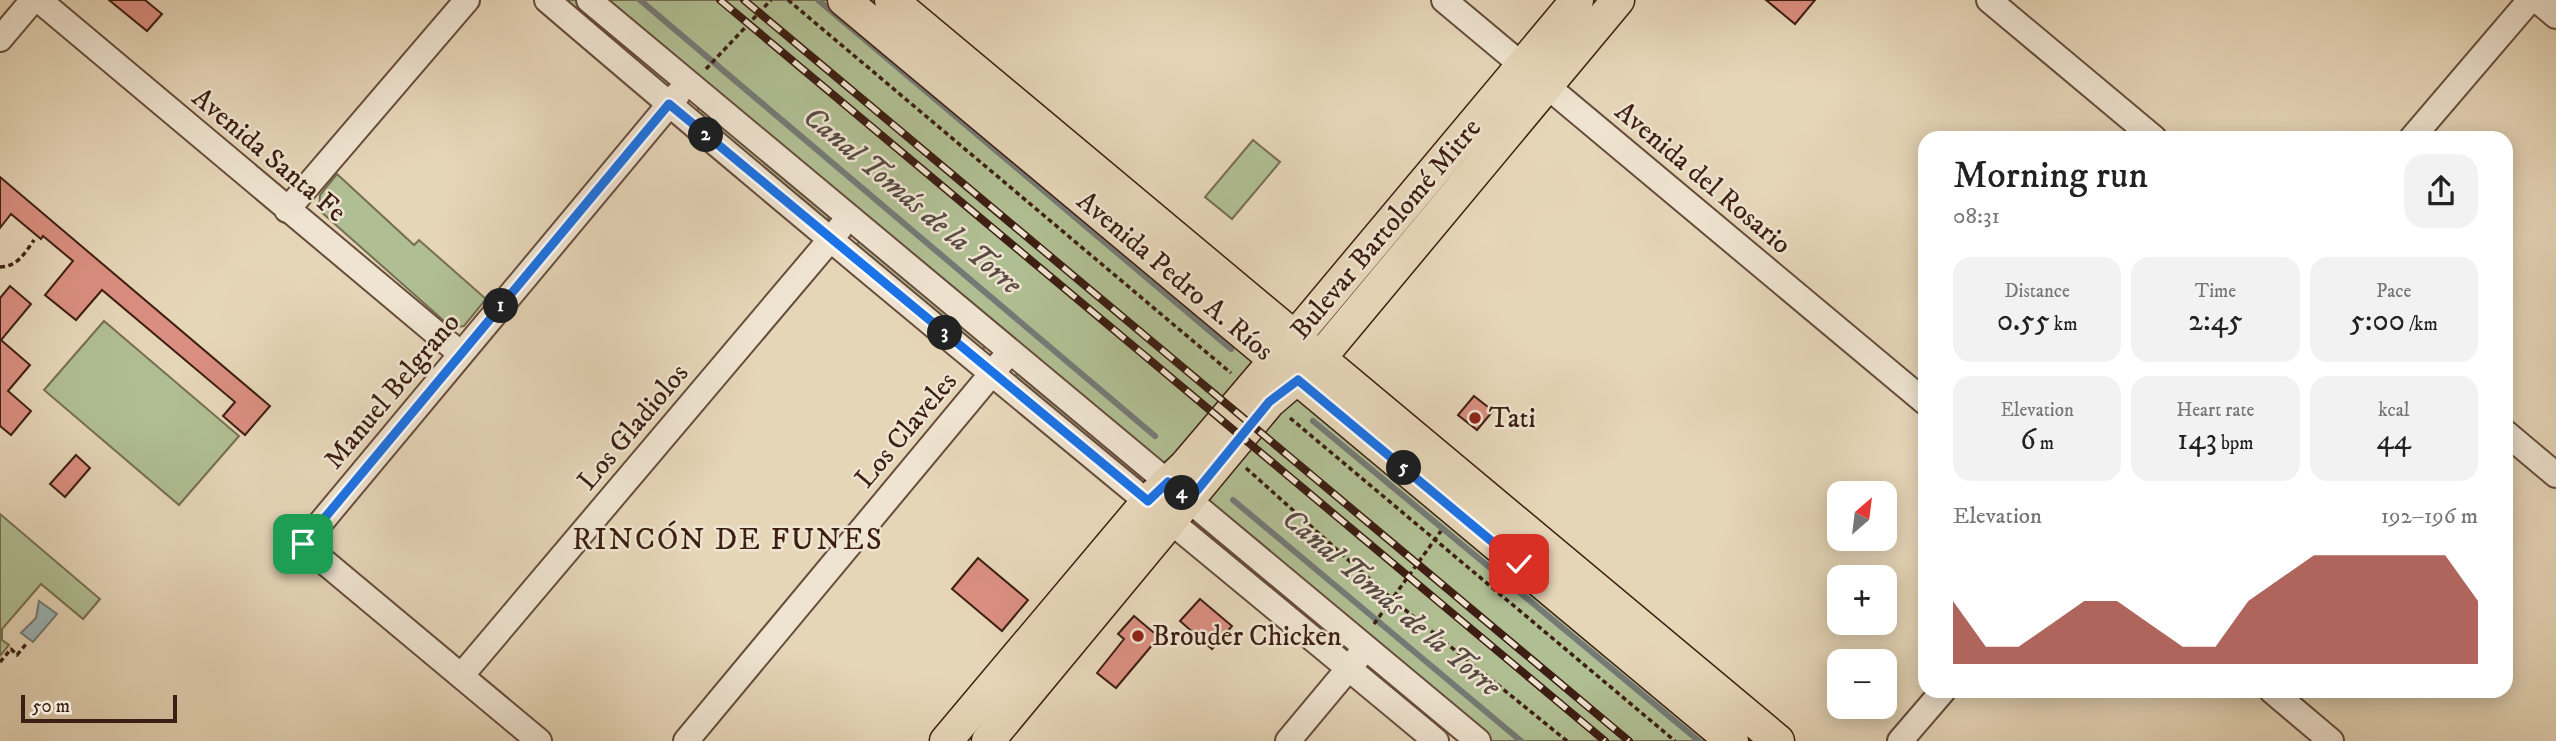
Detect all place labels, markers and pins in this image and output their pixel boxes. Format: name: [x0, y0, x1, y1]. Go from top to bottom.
pin: 2: [688, 118, 724, 152]
pin: 1: [484, 288, 518, 324]
pin: 3: [928, 316, 962, 350]
place label: Tati: [1489, 401, 1536, 436]
marker: Tati: [1467, 410, 1483, 426]
pin: 5: [1386, 450, 1422, 486]
pin: 4: [1164, 476, 1200, 510]
pin: [273, 514, 333, 574]
pin: [1489, 534, 1549, 594]
place label: Brouder Chicken: [1152, 619, 1342, 654]
marker: Brouder Chicken: [1130, 628, 1146, 644]

